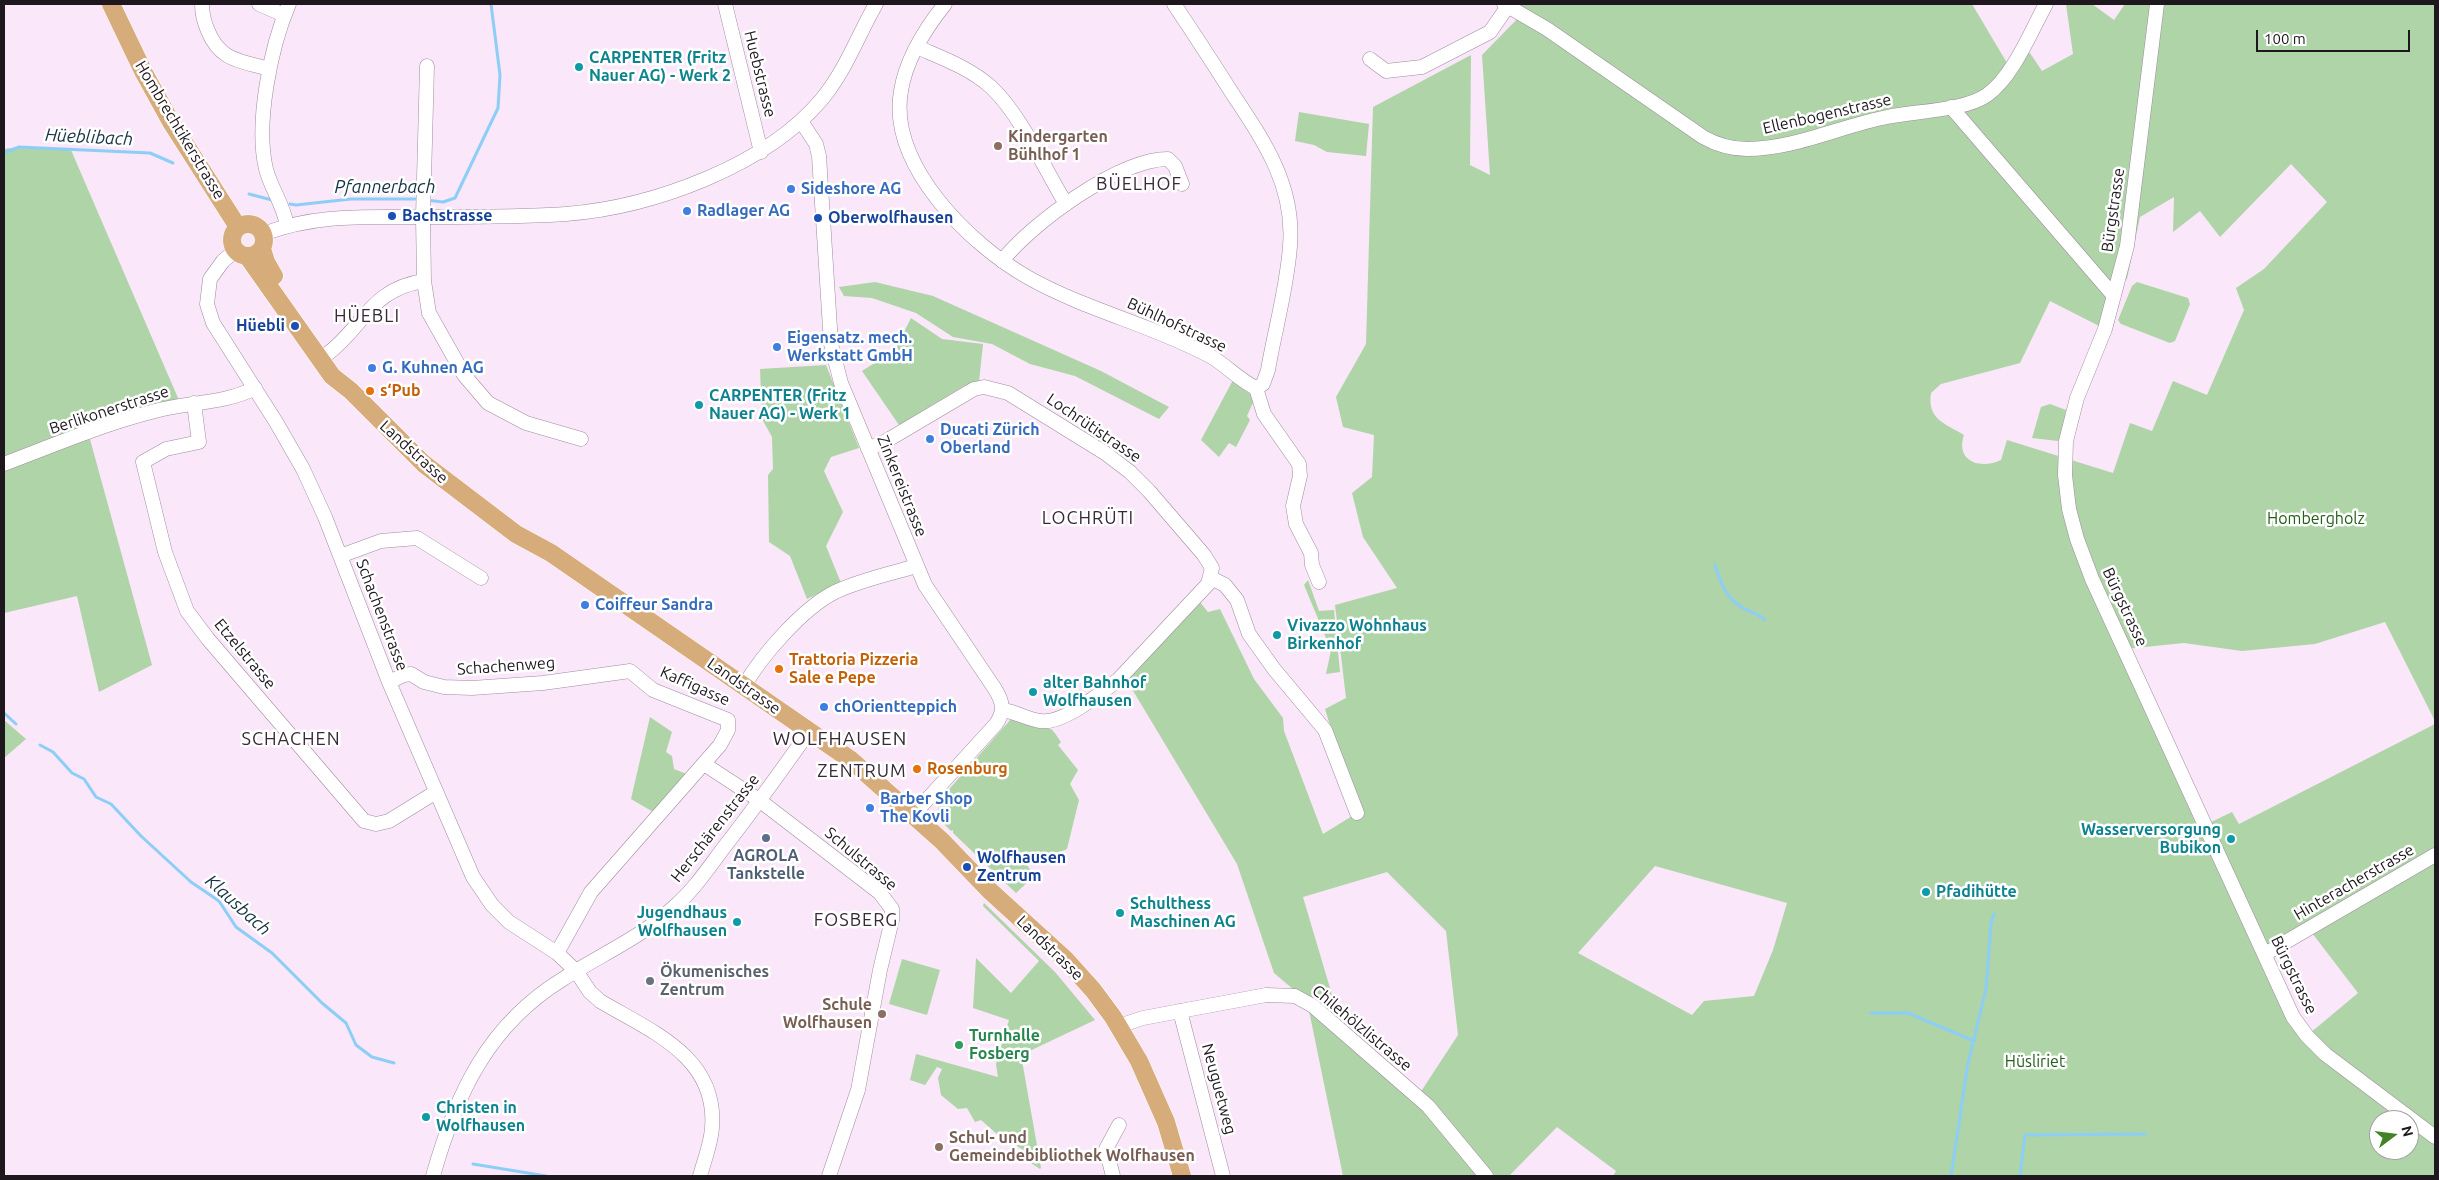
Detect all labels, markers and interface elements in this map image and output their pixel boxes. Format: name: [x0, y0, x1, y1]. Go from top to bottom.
scale bar: [2259, 20, 2413, 52]
street label: Huebstrasse: [740, 29, 780, 119]
text: 100 m: [2264, 30, 2306, 47]
place label: CARPENTER (Fritz Nauer AG) - Werk 2: [589, 48, 731, 86]
street label: Hombrechtikerstrasse: [131, 57, 229, 203]
marker: CARPENTER (Fritz Nauer AG) - Werk 2: [573, 61, 585, 73]
street label: Ellenbogenstrasse: [1761, 90, 1893, 138]
water label: Hüeblibach: [44, 124, 134, 150]
place label: Kindergarten Bühlhof 1: [1008, 127, 1108, 165]
marker: Kindergarten Bühlhof 1: [992, 140, 1004, 152]
street label: Bürgstrasse: [2098, 167, 2128, 253]
district label: BÜELHOF: [1095, 173, 1183, 195]
water label: Pfannerbach: [335, 176, 435, 198]
place label: Sideshore AG: [801, 179, 901, 199]
marker: Sideshore AG: [785, 183, 797, 195]
place label: Radlager AG: [697, 201, 790, 221]
marker: Radlager AG: [681, 205, 693, 217]
place label: Bachstrasse: [402, 206, 492, 226]
place label: Oberwolfhausen: [828, 208, 953, 228]
marker: Bachstrasse: [386, 210, 398, 222]
marker: Oberwolfhausen: [812, 212, 824, 224]
street label: Bühlhofstrasse: [1124, 294, 1230, 356]
district label: HÜEBLI: [333, 305, 401, 327]
place label: Hüebli: [236, 316, 285, 336]
marker: Hüebli: [289, 320, 301, 332]
place label: Eigensatz. mech. Werkstatt GmbH: [787, 328, 913, 366]
marker: Eigensatz. mech. Werkstatt GmbH: [771, 341, 783, 353]
place label: G. Kuhnen AG: [382, 358, 484, 378]
marker: G. Kuhnen AG: [366, 362, 378, 374]
place label: s‘Pub: [380, 381, 420, 401]
street label: Berlikonerstrasse: [47, 382, 171, 438]
marker: s‘Pub: [364, 385, 376, 397]
place label: CARPENTER (Fritz Nauer AG) - Werk 1: [709, 386, 851, 424]
street label: Lochrütistrasse: [1043, 389, 1145, 467]
marker: CARPENTER (Fritz Nauer AG) - Werk 1: [693, 399, 705, 411]
street label: Landstrasse: [376, 416, 452, 488]
place label: Ducati Zürich Oberland: [940, 420, 1040, 458]
street label: Zinkereistrasse: [873, 432, 931, 540]
marker: Ducati Zürich Oberland: [924, 433, 936, 445]
district label: LOCHRÜTI: [1041, 507, 1135, 529]
park label: Hombergholz: [2267, 509, 2365, 529]
street label: Schachenstrasse: [352, 557, 412, 673]
street label: Bürgstrasse: [2098, 565, 2152, 649]
place label: Coiffeur Sandra: [595, 595, 713, 615]
marker: Coiffeur Sandra: [579, 599, 591, 611]
street label: Etzelstrasse: [210, 615, 280, 693]
place label: Vivazzo Wohnhaus Birkenhof: [1287, 616, 1427, 654]
marker: Vivazzo Wohnhaus Birkenhof: [1271, 629, 1283, 641]
place label: Trattoria Pizzeria Sale e Pepe: [789, 650, 918, 688]
street label: Schachenweg: [456, 653, 556, 679]
street label: Landstrasse: [704, 654, 784, 718]
street label: Kaffigasse: [657, 662, 733, 710]
marker: Trattoria Pizzeria Sale e Pepe: [773, 663, 785, 675]
place label: alter Bahnhof Wolfhausen: [1043, 673, 1146, 711]
marker: alter Bahnhof Wolfhausen: [1027, 686, 1039, 698]
place label: chOrientteppich: [834, 697, 957, 717]
marker: chOrientteppich: [818, 701, 830, 713]
district label: SCHACHEN: [240, 728, 342, 750]
district label: WOLFHAUSEN: [771, 728, 909, 750]
place label: Rosenburg: [927, 759, 1008, 779]
district label: ZENTRUM: [816, 760, 908, 782]
marker: Rosenburg: [911, 763, 923, 775]
street label: Herschärenstrasse: [667, 770, 763, 886]
place label: Barber Shop The Kovli: [880, 789, 973, 827]
marker: Barber Shop The Kovli: [864, 802, 876, 814]
place label: Wasserversorgung Bubikon: [2081, 820, 2221, 858]
street label: Schulstrasse: [821, 823, 901, 895]
marker: AGROLA Tankstelle: [760, 832, 772, 844]
marker: Wasserversorgung Bubikon: [2225, 833, 2237, 845]
street label: Hinteracherstrasse: [2291, 840, 2417, 924]
place label: AGROLA Tankstelle: [727, 846, 805, 884]
place label: Wolfhausen Zentrum: [977, 848, 1066, 886]
marker: Wolfhausen Zentrum: [961, 861, 973, 873]
water label: Klausbach: [201, 870, 275, 940]
place label: Pfadihütte: [1936, 882, 2017, 902]
marker: Pfadihütte: [1920, 886, 1932, 898]
place label: Schulthess Maschinen AG: [1130, 894, 1236, 932]
place label: Jugendhaus Wolfhausen: [637, 903, 727, 941]
marker: Schulthess Maschinen AG: [1114, 907, 1126, 919]
district label: FOSBERG: [813, 909, 899, 931]
street label: Landstrasse: [1013, 912, 1087, 984]
marker: Jugendhaus Wolfhausen: [731, 916, 743, 928]
street label: Bürgstrasse: [2267, 933, 2321, 1017]
place label: Ökumenisches Zentrum: [660, 962, 769, 1000]
marker: Ökumenisches Zentrum: [644, 975, 656, 987]
street label: Chilehölzlistrasse: [1308, 981, 1416, 1075]
place label: Schule Wolfhausen: [783, 995, 872, 1033]
marker: Schule Wolfhausen: [876, 1008, 888, 1020]
place label: Turnhalle Fosberg: [969, 1026, 1040, 1064]
marker: Turnhalle Fosberg: [953, 1039, 965, 1051]
street label: Neuguetweg: [1198, 1041, 1240, 1137]
park label: Hüsliriet: [2005, 1052, 2065, 1072]
place label: Christen in Wolfhausen: [436, 1098, 525, 1136]
north arrow: [2369, 1110, 2419, 1160]
marker: Christen in Wolfhausen: [420, 1111, 432, 1123]
text: N: [2398, 1124, 2417, 1138]
place label: Schul- und Gemeindebibliothek Wolfhausen: [949, 1128, 1195, 1166]
marker: Schul- und Gemeindebibliothek Wolfhausen: [933, 1141, 945, 1153]

